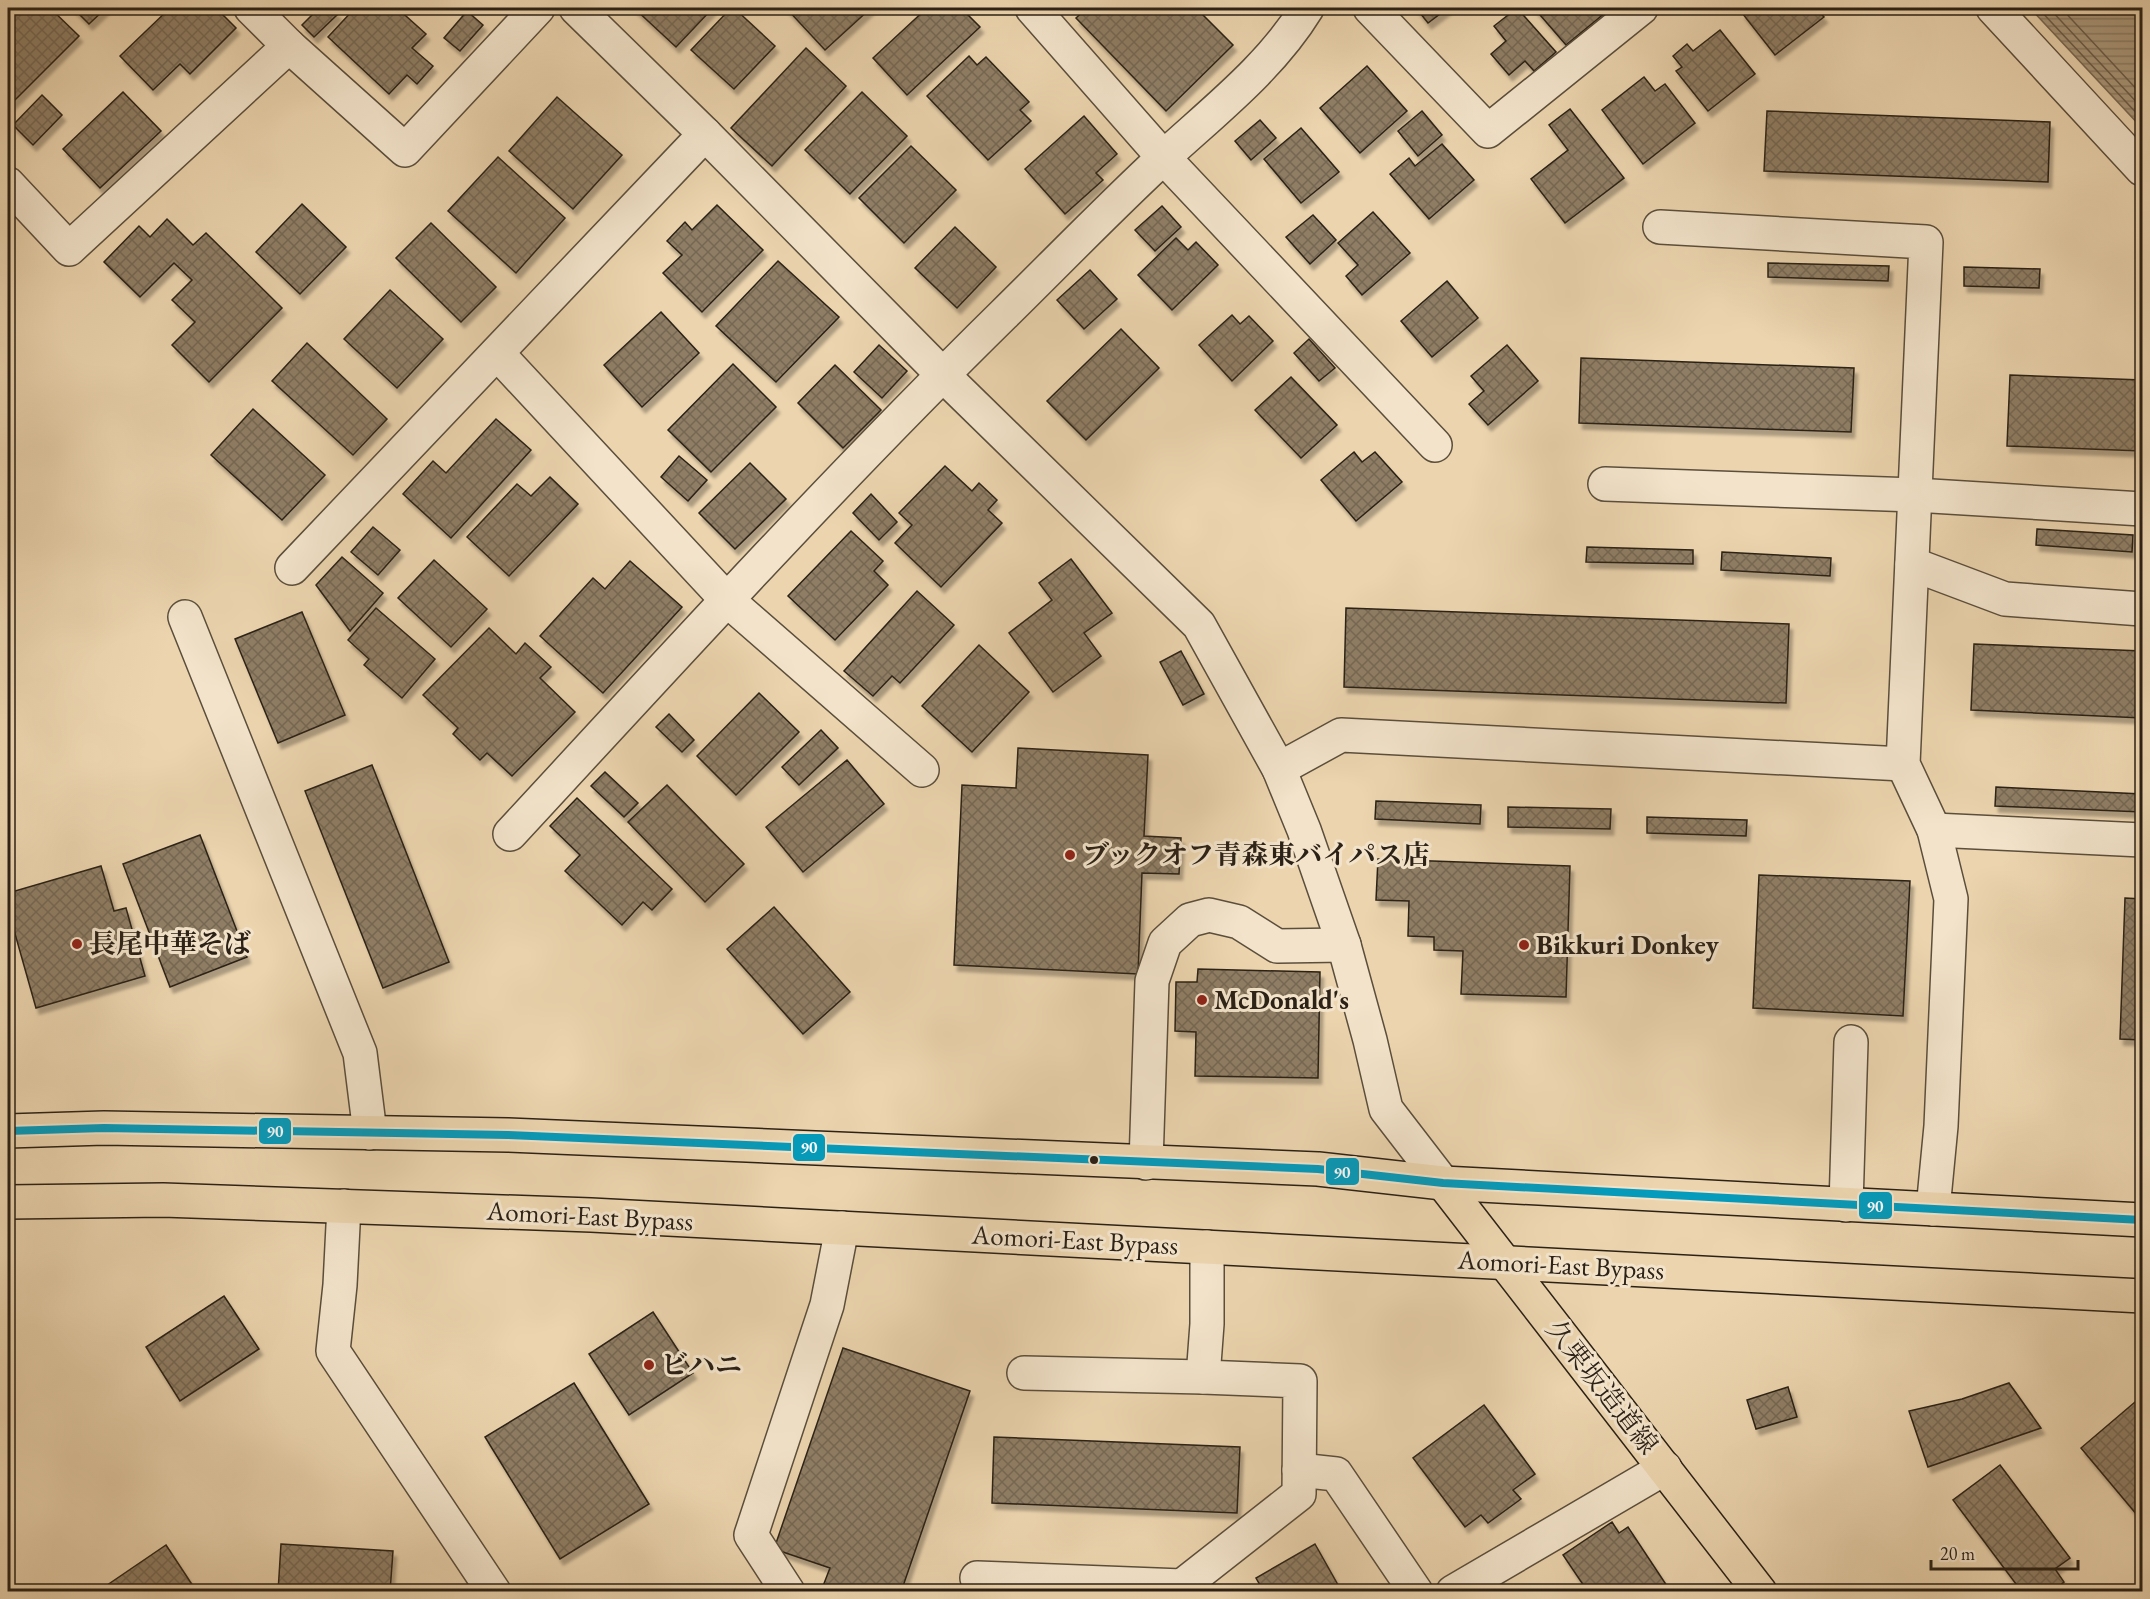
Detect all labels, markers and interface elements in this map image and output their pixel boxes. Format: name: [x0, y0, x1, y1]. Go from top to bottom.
place label: ブックオフ青森東バイパス店: [1082, 837, 1430, 872]
marker: ブックオフ青森東バイパス店: [1063, 848, 1077, 862]
place label: 長尾中華そば: [89, 926, 251, 961]
place label: Bikkuri Donkey: [1536, 927, 1720, 962]
marker: 長尾中華そば: [70, 937, 84, 951]
marker: Bikkuri Donkey: [1517, 938, 1531, 952]
place label: McDonald's: [1214, 982, 1349, 1017]
marker: McDonald's: [1195, 993, 1209, 1007]
line badge: 90: [258, 1117, 292, 1145]
text: 90: [267, 1121, 284, 1142]
line badge: 90: [792, 1133, 826, 1162]
text: 90: [801, 1137, 818, 1158]
unlabelled marker: [1088, 1154, 1100, 1166]
line badge: 90: [1325, 1157, 1360, 1186]
text: 90: [1334, 1162, 1351, 1183]
line badge: 90: [1858, 1191, 1893, 1220]
street label: Aomori-East Bypass: [485, 1193, 694, 1238]
text: 90: [1867, 1196, 1884, 1217]
street label: Aomori-East Bypass: [970, 1217, 1179, 1262]
street label: Aomori-East Bypass: [1456, 1242, 1665, 1287]
street label: 久栗坂造道線: [1539, 1312, 1666, 1461]
place label: ビハニ: [661, 1347, 742, 1382]
marker: ビハニ: [642, 1358, 656, 1372]
scale bar: [1931, 1533, 2078, 1571]
text: 20 m: [1940, 1542, 1975, 1565]

